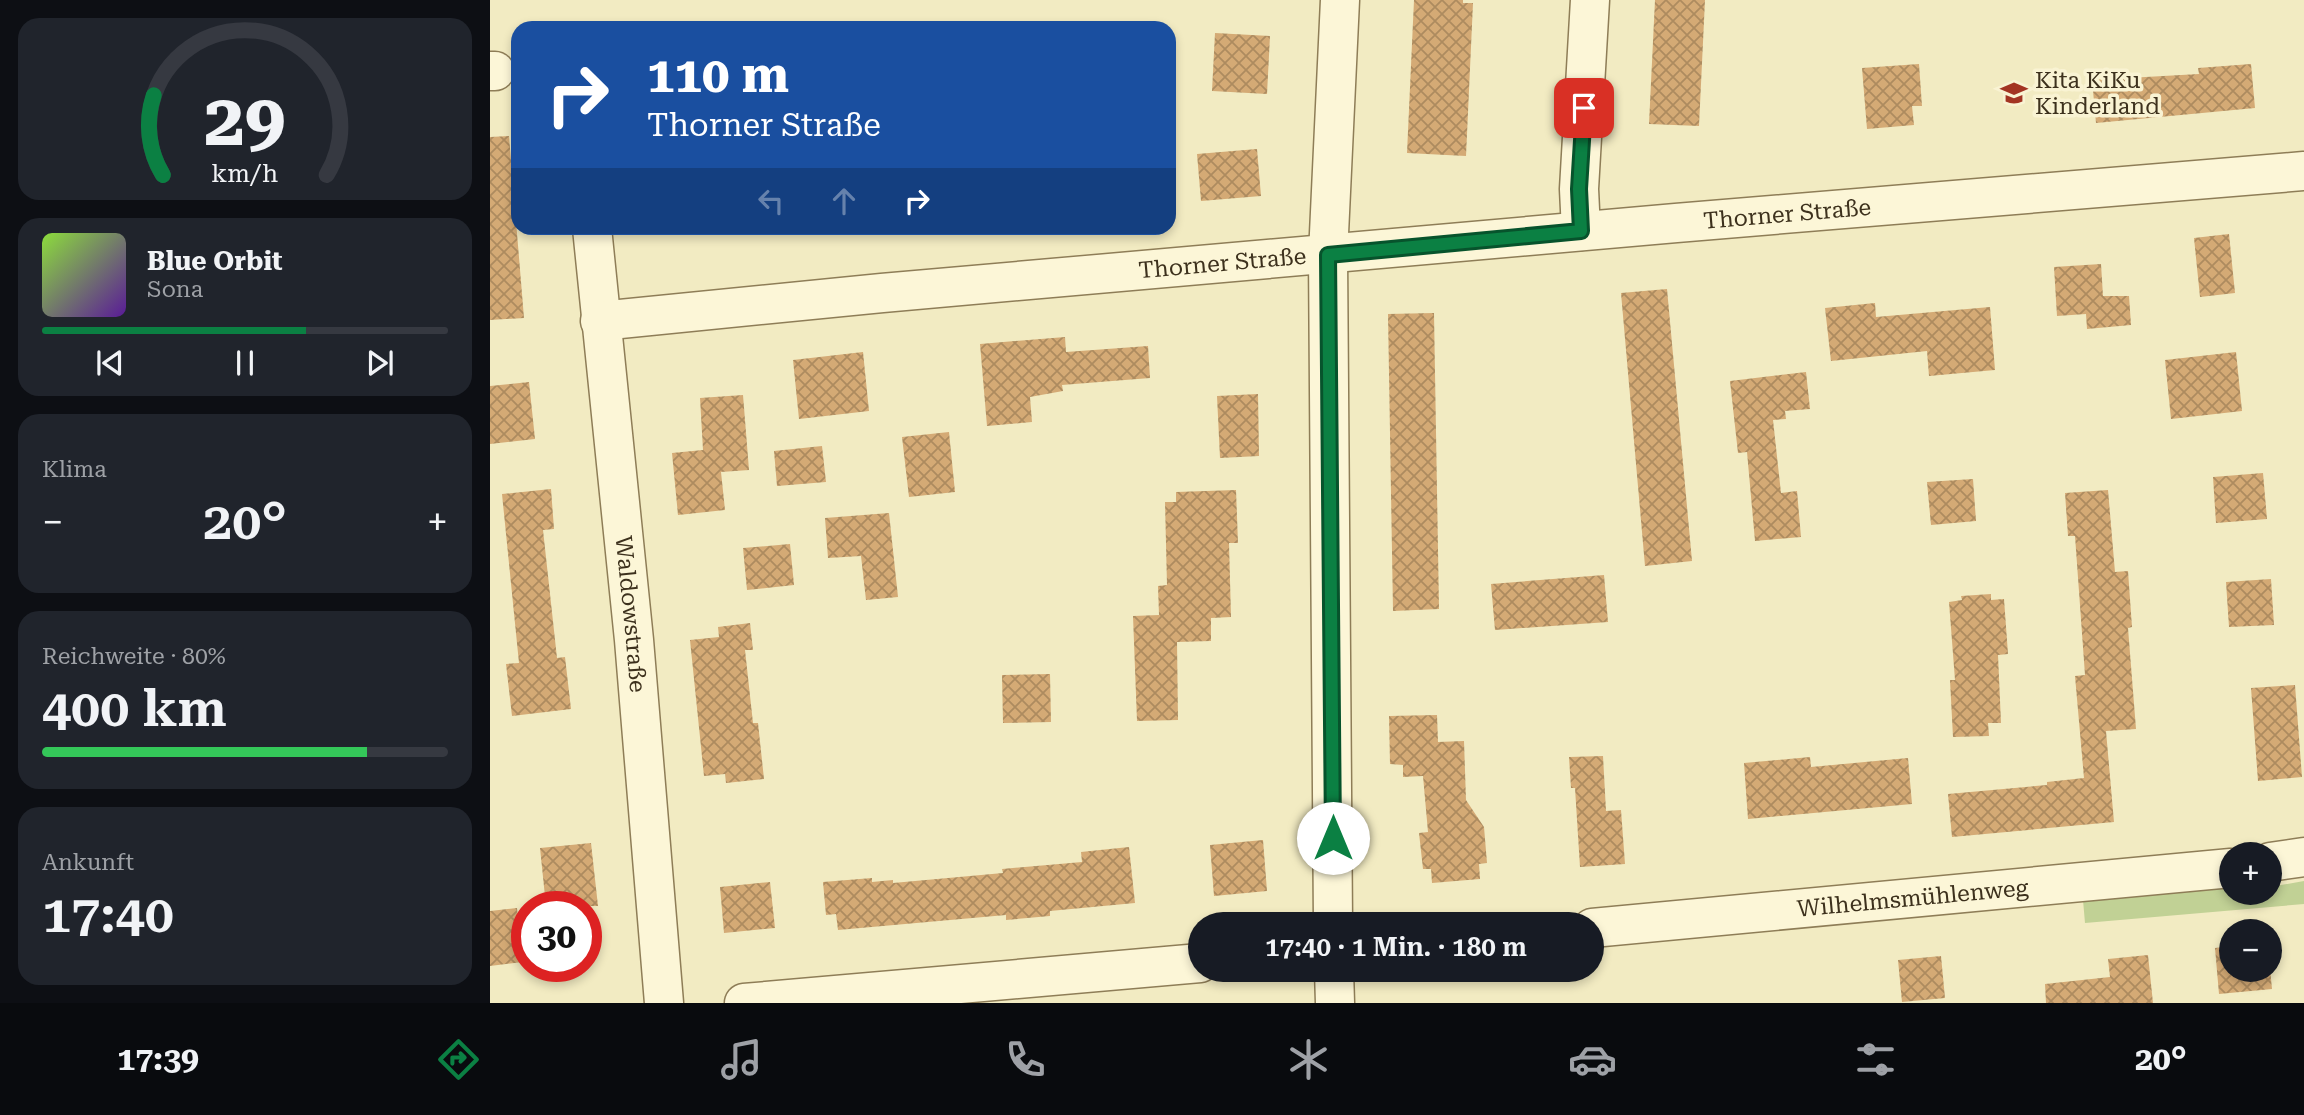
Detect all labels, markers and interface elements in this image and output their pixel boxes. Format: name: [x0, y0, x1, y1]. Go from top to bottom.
text: 110 m: [647, 47, 789, 104]
icon: right: [532, 49, 623, 140]
place label: Kita KiKu Kinderland: [2035, 67, 2160, 120]
text: 29: [204, 78, 286, 163]
pin: [1554, 78, 1614, 138]
school or university icon: Kita KiKu Kinderland: [1999, 78, 2029, 108]
icon: arrive: [1565, 89, 1603, 127]
text: Thorner Straße: [647, 106, 881, 144]
text: km/h: [212, 159, 278, 188]
icon: left: [752, 182, 790, 220]
icon: ahead: [825, 182, 863, 220]
icon: right: [898, 182, 936, 220]
street label: Thorner Straße: [1702, 194, 1872, 235]
street label: Thorner Straße: [1137, 243, 1307, 284]
text: Blue Orbit: [147, 246, 283, 276]
text: Sona: [147, 276, 203, 303]
icon: previous: [91, 344, 129, 382]
icon: pause: [226, 344, 264, 382]
icon: next: [361, 344, 399, 382]
text: Klima: [42, 456, 107, 483]
text: 20°: [203, 491, 287, 552]
text: −: [42, 500, 63, 544]
text: +: [427, 500, 448, 544]
street label: Waldowstraße: [609, 534, 651, 694]
text: Reichweite · 80%: [42, 643, 226, 670]
text: 400 km: [42, 678, 227, 739]
position arrow: [1296, 801, 1370, 875]
map controls: [2219, 842, 2282, 982]
button: +: [2219, 842, 2282, 905]
text: Ankunft: [42, 849, 134, 876]
street label: Wilhelmsmühlenweg: [1796, 874, 2029, 923]
text: 17:40: [42, 884, 174, 945]
speed limit sign: 30: [511, 891, 602, 982]
button: −: [2219, 919, 2282, 982]
text: 17:40 · 1 Min. · 180 m: [1265, 932, 1527, 962]
icon: directions: [434, 1035, 483, 1084]
icon: music: [717, 1035, 766, 1084]
icon: phone: [1001, 1035, 1050, 1084]
icon: climate: [1284, 1035, 1333, 1084]
icon: car: [1568, 1035, 1617, 1084]
icon: filters: [1851, 1035, 1900, 1084]
text: 17:39: [117, 1040, 199, 1078]
text: 20°: [2135, 1040, 2187, 1078]

